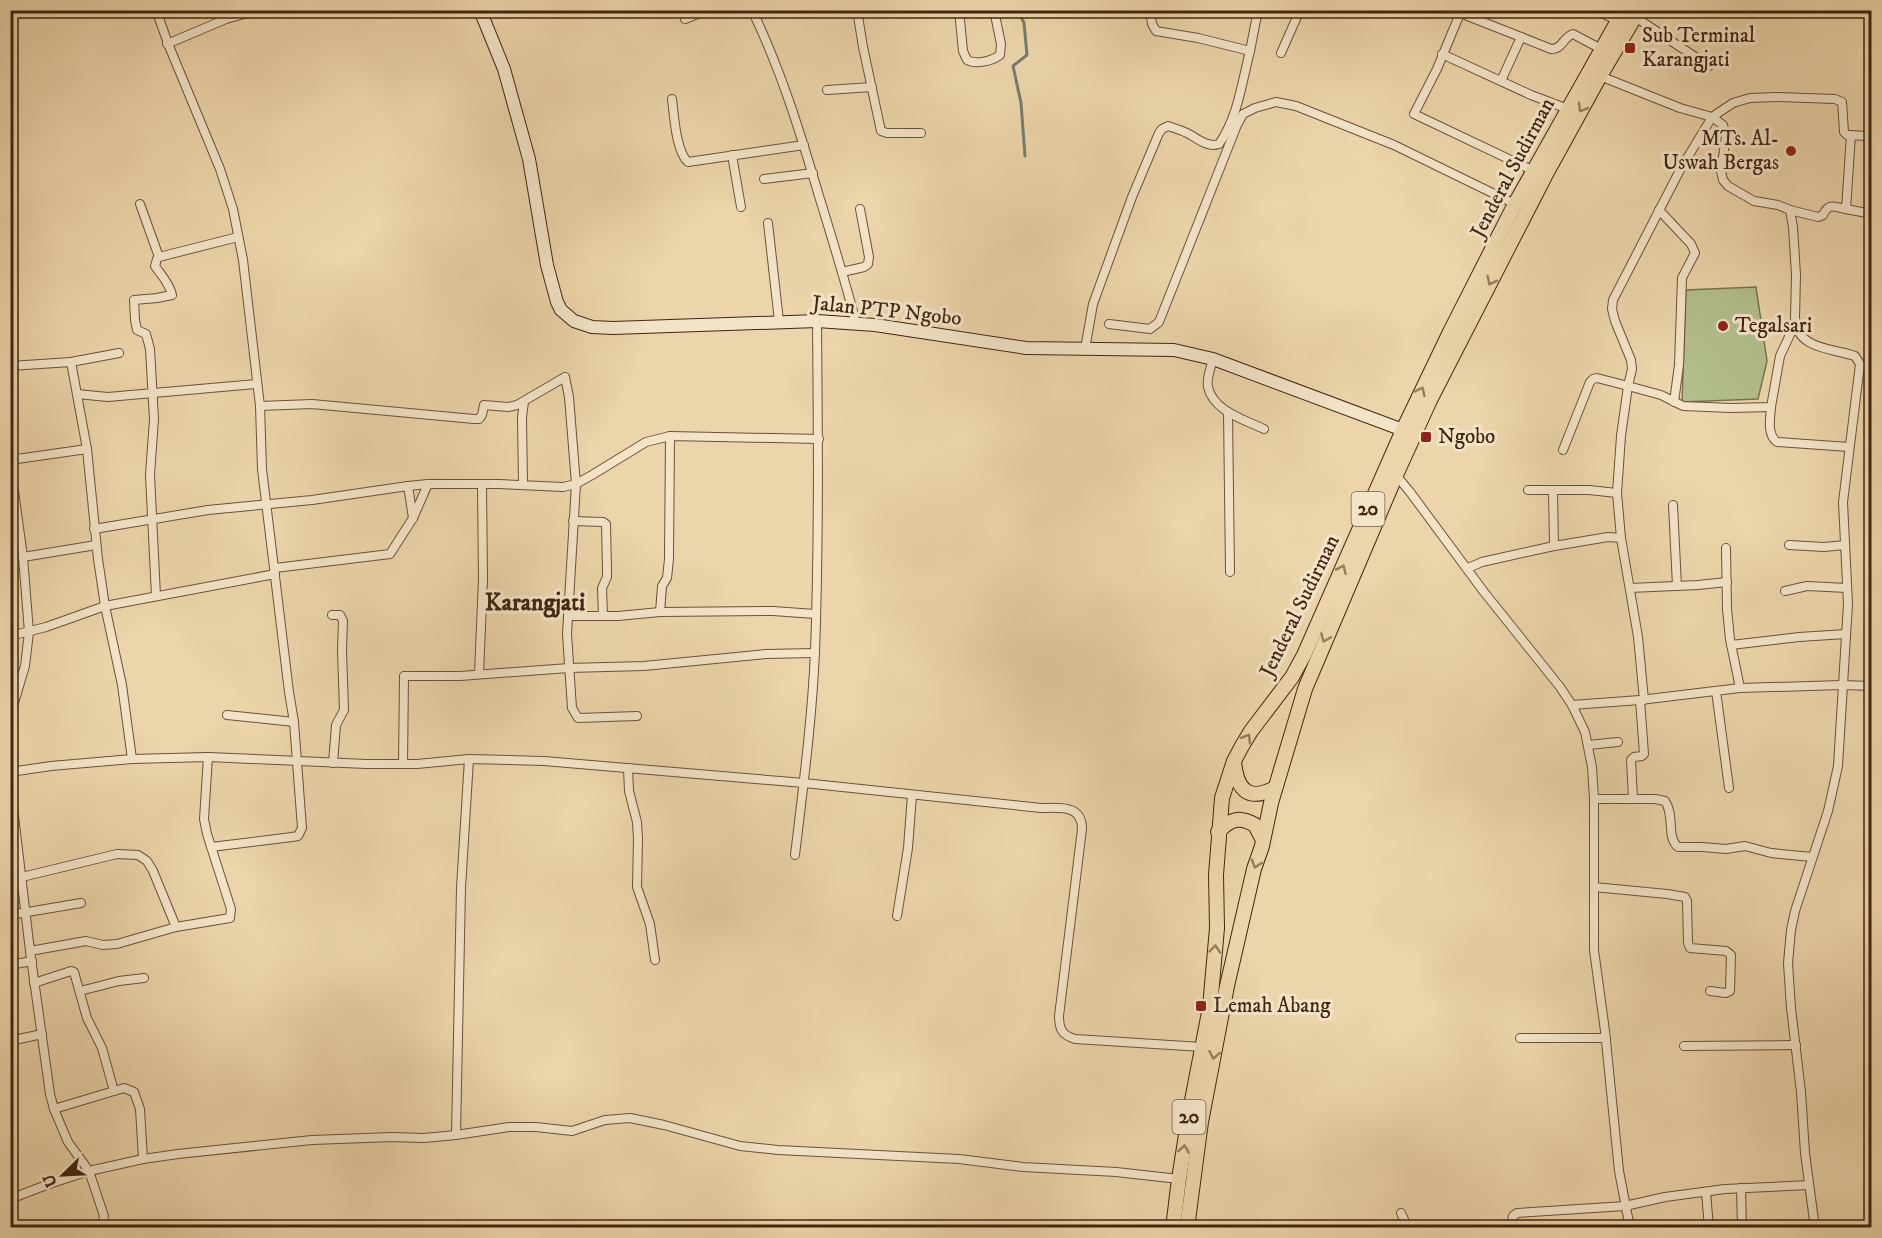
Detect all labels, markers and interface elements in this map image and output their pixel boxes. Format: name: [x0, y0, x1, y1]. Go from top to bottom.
place label: Sub Terminal Karangjati: [1642, 23, 1756, 73]
marker: Sub Terminal Karangjati: [1623, 41, 1637, 55]
street label: Jenderal Sudirman: [1464, 94, 1561, 244]
one-way arrow: [1578, 102, 1589, 112]
place label: MTs. Al- Uswah Bergas: [1662, 126, 1779, 176]
marker: MTs. Al- Uswah Bergas: [1784, 144, 1798, 158]
one-way arrow: [1487, 274, 1498, 285]
street label: Jalan PTP Ngobo: [809, 290, 963, 332]
place label: Tegalsari: [1735, 313, 1812, 339]
marker: Tegalsari: [1716, 319, 1730, 333]
one-way arrow: [1414, 386, 1426, 397]
place label: Ngobo: [1438, 424, 1495, 450]
marker: Ngobo: [1419, 430, 1433, 444]
road number: 20: [1352, 492, 1384, 526]
street label: Jenderal Sudirman: [1253, 531, 1346, 683]
one-way arrow: [1334, 565, 1346, 576]
district label: Karangjati: [485, 588, 585, 618]
one-way arrow: [1321, 632, 1333, 643]
one-way arrow: [1240, 734, 1252, 744]
one-way arrow: [1251, 858, 1263, 869]
one-way arrow: [1208, 944, 1221, 953]
place label: Lemah Abang: [1213, 993, 1331, 1019]
marker: Lemah Abang: [1194, 999, 1208, 1013]
one-way arrow: [1208, 1049, 1221, 1059]
road number: 20: [1172, 1100, 1206, 1134]
one-way arrow: [1177, 1144, 1190, 1154]
north arrow: [33, 1145, 93, 1205]
text: U: [38, 1170, 62, 1190]

